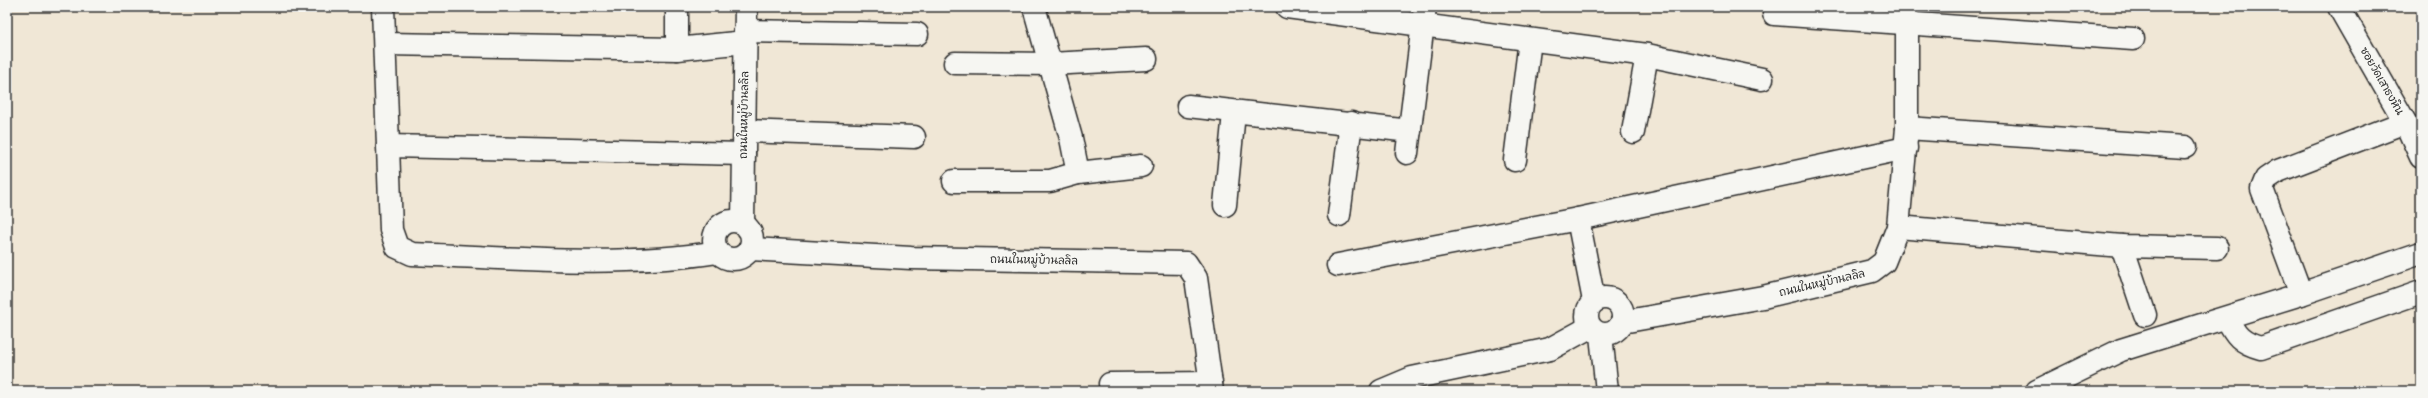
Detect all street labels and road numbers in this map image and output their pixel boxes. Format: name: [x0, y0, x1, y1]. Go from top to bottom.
street label: ซอยวัดเสาธงหิน: [2356, 44, 2408, 118]
street label: ถนนในหมู่บ้านลลิล: [735, 71, 753, 159]
street label: ถนนในหมู่บ้านลลิล: [990, 251, 1078, 269]
street label: ถนนในหมู่บ้านลลิล: [1777, 265, 1867, 301]

